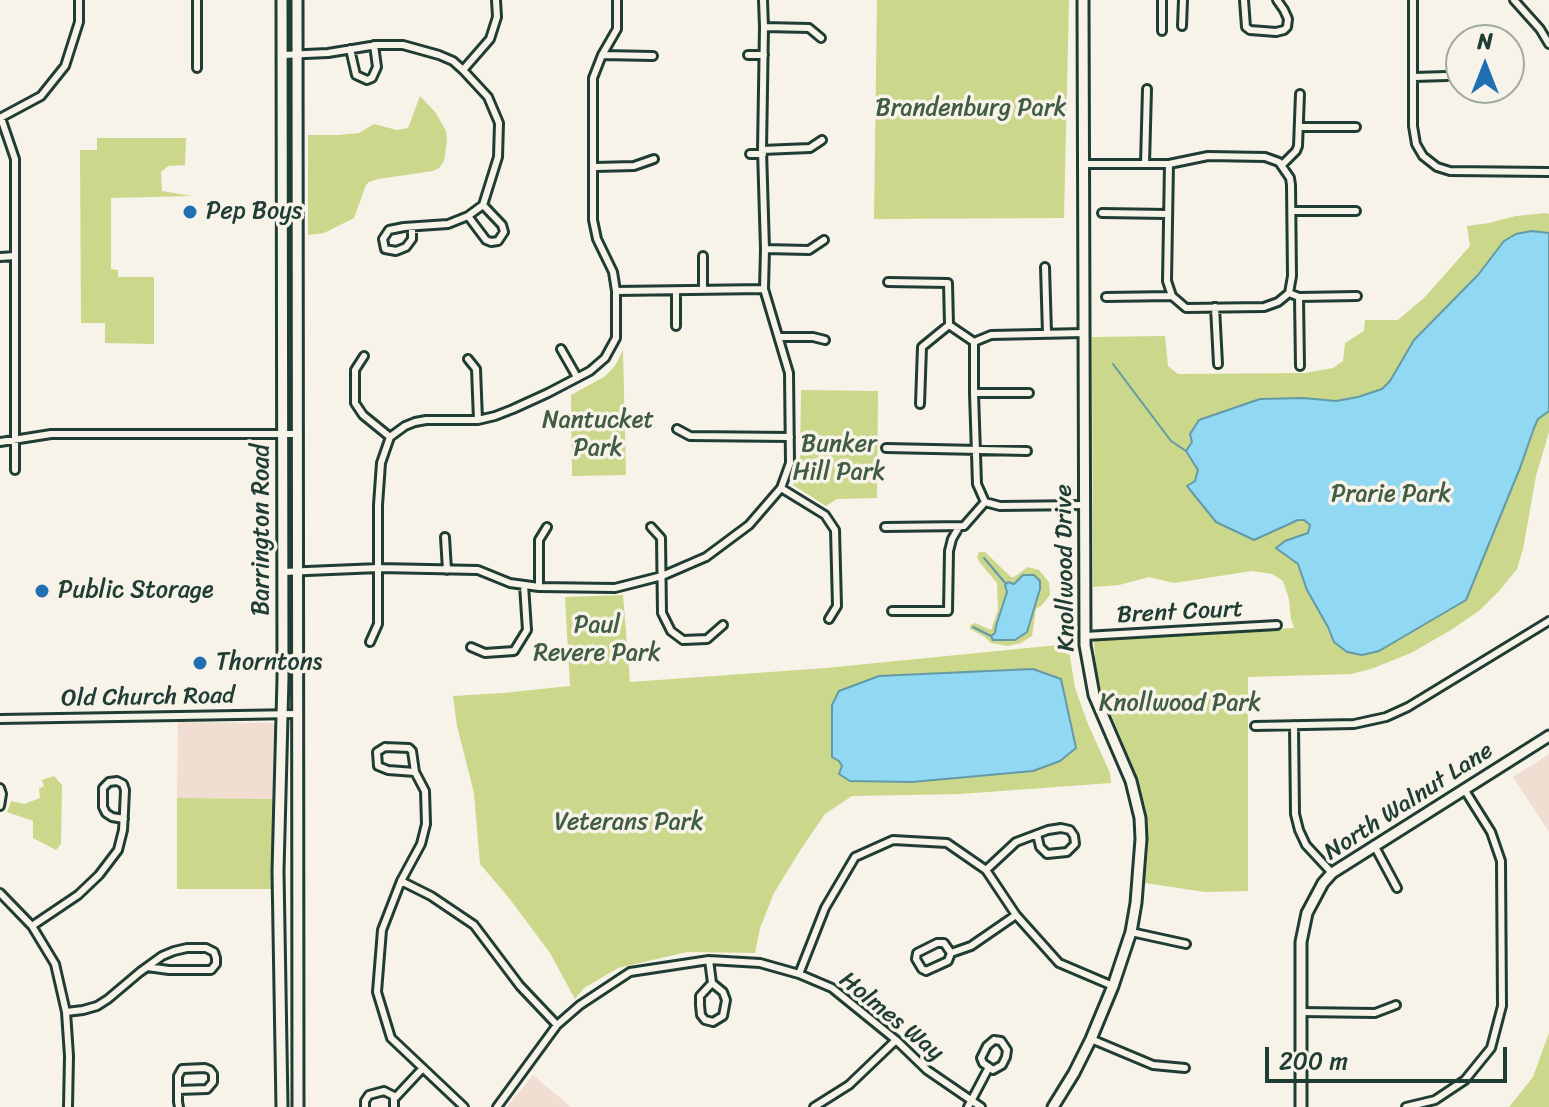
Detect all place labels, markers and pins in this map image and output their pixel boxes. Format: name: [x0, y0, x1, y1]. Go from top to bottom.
place label: Pep Boys: [206, 198, 303, 226]
marker: Pep Boys: [181, 203, 199, 221]
place label: Public Storage: [58, 577, 214, 605]
marker: Public Storage: [33, 582, 51, 600]
place label: Thorntons: [216, 649, 322, 677]
marker: Thorntons: [191, 654, 209, 672]

